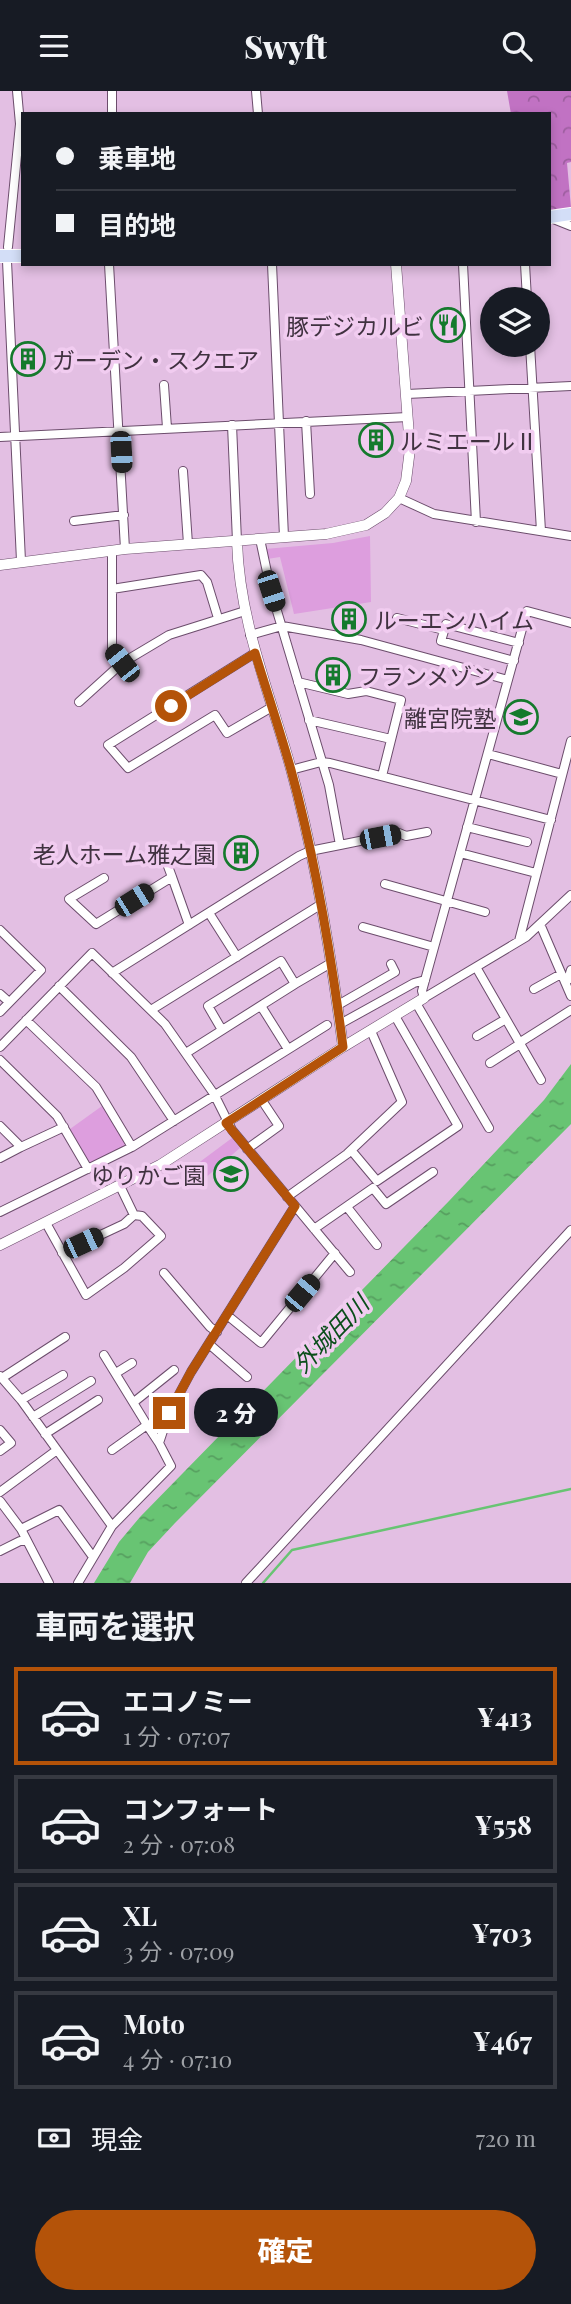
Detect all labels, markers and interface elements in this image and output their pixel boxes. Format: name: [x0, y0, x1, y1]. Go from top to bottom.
text: Swyft: [244, 24, 327, 67]
icon: menu: [35, 27, 73, 65]
icon: search: [498, 27, 536, 65]
text: 乗車地: [98, 140, 176, 175]
text: 目的地: [98, 207, 176, 242]
map controls: [480, 287, 550, 357]
button: layers: [480, 287, 550, 357]
restaurant icon: 豚デジカルビ: [429, 306, 467, 344]
place label: 豚デジカルビ: [286, 310, 424, 341]
building icon: ガーデン・スクエア: [9, 340, 47, 378]
place label: ガーデン・スクエア: [52, 344, 259, 375]
building icon: ルミエールⅡ: [357, 421, 395, 459]
place label: ルミエールⅡ: [400, 425, 538, 456]
car: [110, 430, 133, 474]
car: [255, 568, 288, 614]
building icon: ルーエンハイム: [330, 600, 368, 638]
place label: ルーエンハイム: [374, 604, 534, 635]
car: [101, 640, 144, 686]
building icon: フランメゾン: [314, 656, 352, 694]
place label: フランメゾン: [358, 660, 495, 691]
route start: [155, 690, 187, 722]
school or university icon: 離宮院塾: [502, 698, 540, 736]
place label: 離宮院塾: [404, 702, 496, 733]
car: [358, 823, 403, 851]
building icon: 老人ホーム雅之園: [222, 834, 260, 872]
place label: 老人ホーム雅之園: [33, 838, 216, 869]
car: [111, 880, 158, 920]
school or university icon: ゆりかご園: [212, 1155, 250, 1193]
place label: ゆりかご園: [91, 1159, 206, 1190]
car: [60, 1225, 107, 1261]
car: [281, 1270, 324, 1316]
water label: 外城田川: [285, 1285, 377, 1379]
callout: 2 分: [194, 1389, 278, 1437]
route end: [153, 1397, 185, 1429]
text: 2 分: [216, 1397, 256, 1428]
text: 車両を選択: [35, 1603, 195, 1646]
text: エコノミー: [123, 1683, 253, 1718]
icon: car: [39, 1685, 102, 1748]
text: ¥413: [477, 1699, 532, 1734]
text: 1 分 · 07:07: [123, 1720, 230, 1751]
text: コンフォート: [123, 1791, 278, 1826]
icon: car: [39, 1793, 102, 1856]
text: ¥558: [475, 1807, 532, 1842]
text: 2 分 · 07:08: [123, 1828, 235, 1859]
text: XL: [123, 1898, 157, 1933]
icon: car: [39, 1901, 102, 1964]
text: ¥703: [472, 1915, 532, 1950]
text: 3 分 · 07:09: [123, 1935, 234, 1966]
text: Moto: [123, 2006, 185, 2041]
icon: car: [39, 2009, 102, 2072]
text: ¥467: [473, 2023, 532, 2058]
text: 4 分 · 07:10: [123, 2043, 232, 2074]
icon: cash: [35, 2119, 73, 2157]
text: 現金: [91, 2121, 143, 2156]
text: 720 m: [476, 2122, 536, 2153]
button: 確定: [35, 2210, 536, 2290]

